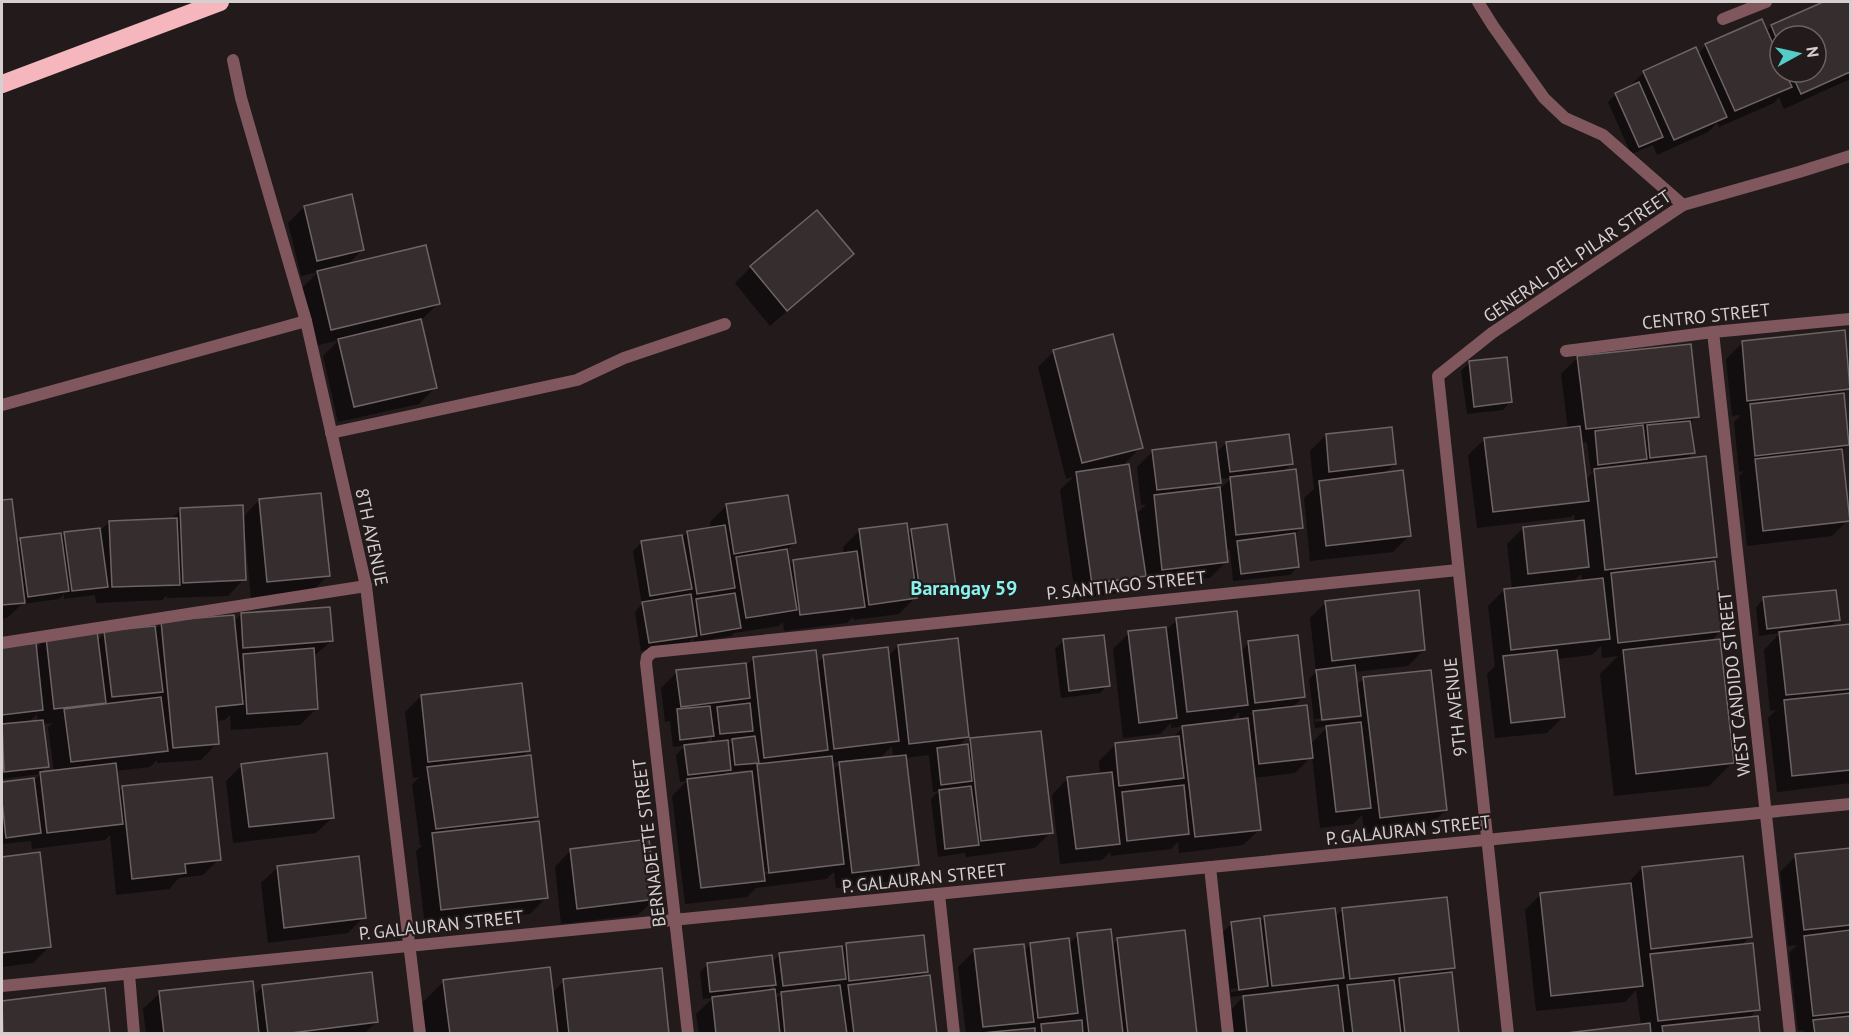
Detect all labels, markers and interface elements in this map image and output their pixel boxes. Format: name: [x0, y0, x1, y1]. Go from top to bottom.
north arrow: [1768, 24, 1828, 84]
text: N: [1802, 45, 1823, 59]
street label: GENERAL DEL PILAR STREET: [1479, 184, 1675, 328]
street label: CENTRO STREET: [1641, 298, 1771, 334]
street label: 8TH AVENUE: [350, 486, 394, 588]
street label: P. SANTIAGO STREET: [1045, 565, 1207, 605]
district label: Barangay 59: [911, 575, 1017, 601]
street label: WEST CANDIDO STREET: [1713, 590, 1755, 778]
street label: 9TH AVENUE: [1438, 656, 1472, 758]
street label: BERNADETTE STREET: [627, 758, 671, 928]
street label: P. GALAURAN STREET: [1325, 810, 1491, 850]
street label: P. GALAURAN STREET: [841, 858, 1007, 898]
street label: P. GALAURAN STREET: [358, 905, 524, 945]

